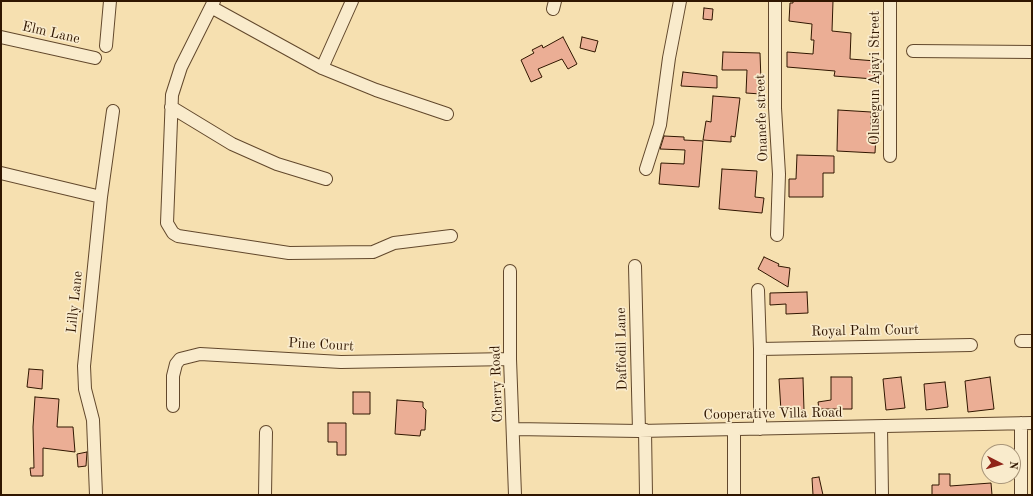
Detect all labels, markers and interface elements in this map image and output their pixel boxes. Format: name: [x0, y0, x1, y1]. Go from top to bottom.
street label: Olusegun Ajayi Street: [867, 11, 883, 145]
street label: Elm Lane: [20, 18, 82, 48]
street label: Onanefe street: [752, 74, 772, 162]
street label: Lilly Lane: [63, 270, 87, 334]
street label: Daffodil Lane: [613, 307, 631, 391]
street label: Royal Palm Court: [811, 322, 919, 340]
street label: Pine Court: [288, 335, 354, 355]
street label: Cherry Road: [487, 345, 507, 423]
street label: Cooperative Villa Road: [703, 404, 843, 424]
north arrow: [981, 444, 1021, 484]
text: N: [1007, 460, 1018, 470]

